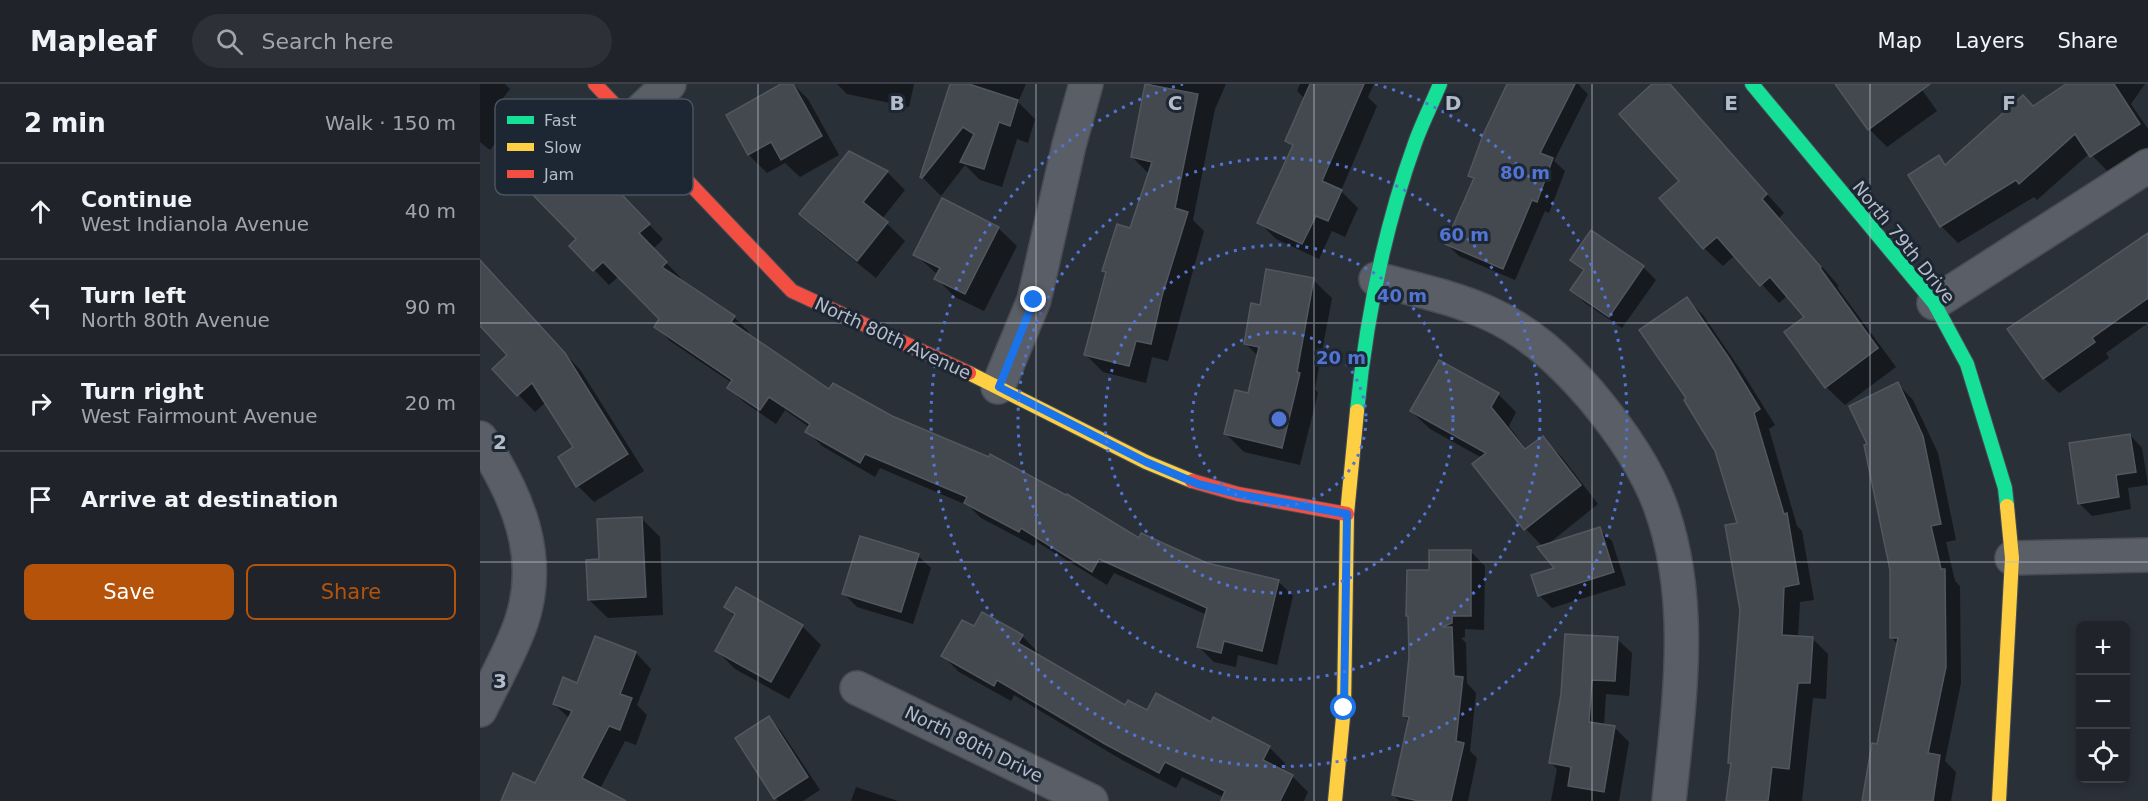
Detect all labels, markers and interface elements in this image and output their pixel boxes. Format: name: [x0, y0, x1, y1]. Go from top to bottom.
search box: [192, 14, 612, 68]
text: Mapleaf: [30, 25, 156, 58]
icon: search: [213, 25, 246, 58]
text: Search here: [261, 29, 394, 54]
text: Map: [1878, 29, 1922, 53]
text: Layers: [1955, 29, 2024, 53]
text: Share: [2057, 29, 2118, 53]
text: B: [889, 91, 905, 115]
text: C: [1168, 91, 1182, 115]
text: D: [1445, 91, 1461, 115]
text: E: [1724, 91, 1738, 115]
text: F: [2002, 91, 2016, 115]
legend: [495, 99, 693, 195]
text: 2 min: [24, 108, 106, 138]
text: Walk · 150 m: [325, 111, 456, 135]
text: Fast: [544, 111, 576, 130]
text: Slow: [544, 138, 581, 157]
text: 80 m: [1500, 162, 1550, 183]
text: Jam: [543, 165, 574, 184]
street label: North 79th Drive: [1848, 177, 1960, 307]
text: Continue: [81, 187, 192, 212]
icon: ahead: [24, 195, 57, 228]
text: 40 m: [405, 199, 456, 223]
text: West Indianola Avenue: [81, 212, 309, 236]
text: 60 m: [1439, 224, 1489, 245]
text: Turn left: [81, 283, 186, 308]
text: 40 m: [1377, 285, 1427, 306]
route end: [1020, 286, 1046, 312]
icon: left: [24, 291, 57, 324]
street label: North 80th Avenue: [812, 293, 974, 383]
text: 90 m: [405, 295, 456, 319]
text: North 80th Avenue: [81, 308, 270, 332]
text: 20 m: [1316, 347, 1366, 368]
text: Turn right: [81, 379, 204, 404]
icon: right: [24, 387, 57, 420]
text: 20 m: [405, 391, 456, 415]
text: West Fairmount Avenue: [81, 404, 317, 428]
centre of rings: [1269, 409, 1289, 429]
text: 2: [493, 430, 507, 454]
icon: arrive: [24, 483, 57, 516]
text: Arrive at destination: [81, 487, 338, 512]
button: Save: [24, 564, 234, 620]
button: Share: [246, 564, 456, 620]
map controls: [2076, 621, 2130, 783]
button: +: [2076, 621, 2130, 675]
text: 3: [493, 669, 507, 693]
button: −: [2076, 675, 2130, 729]
route start: [1330, 694, 1356, 720]
street label: North 80th Drive: [901, 701, 1047, 787]
button: locate: [2076, 729, 2130, 783]

